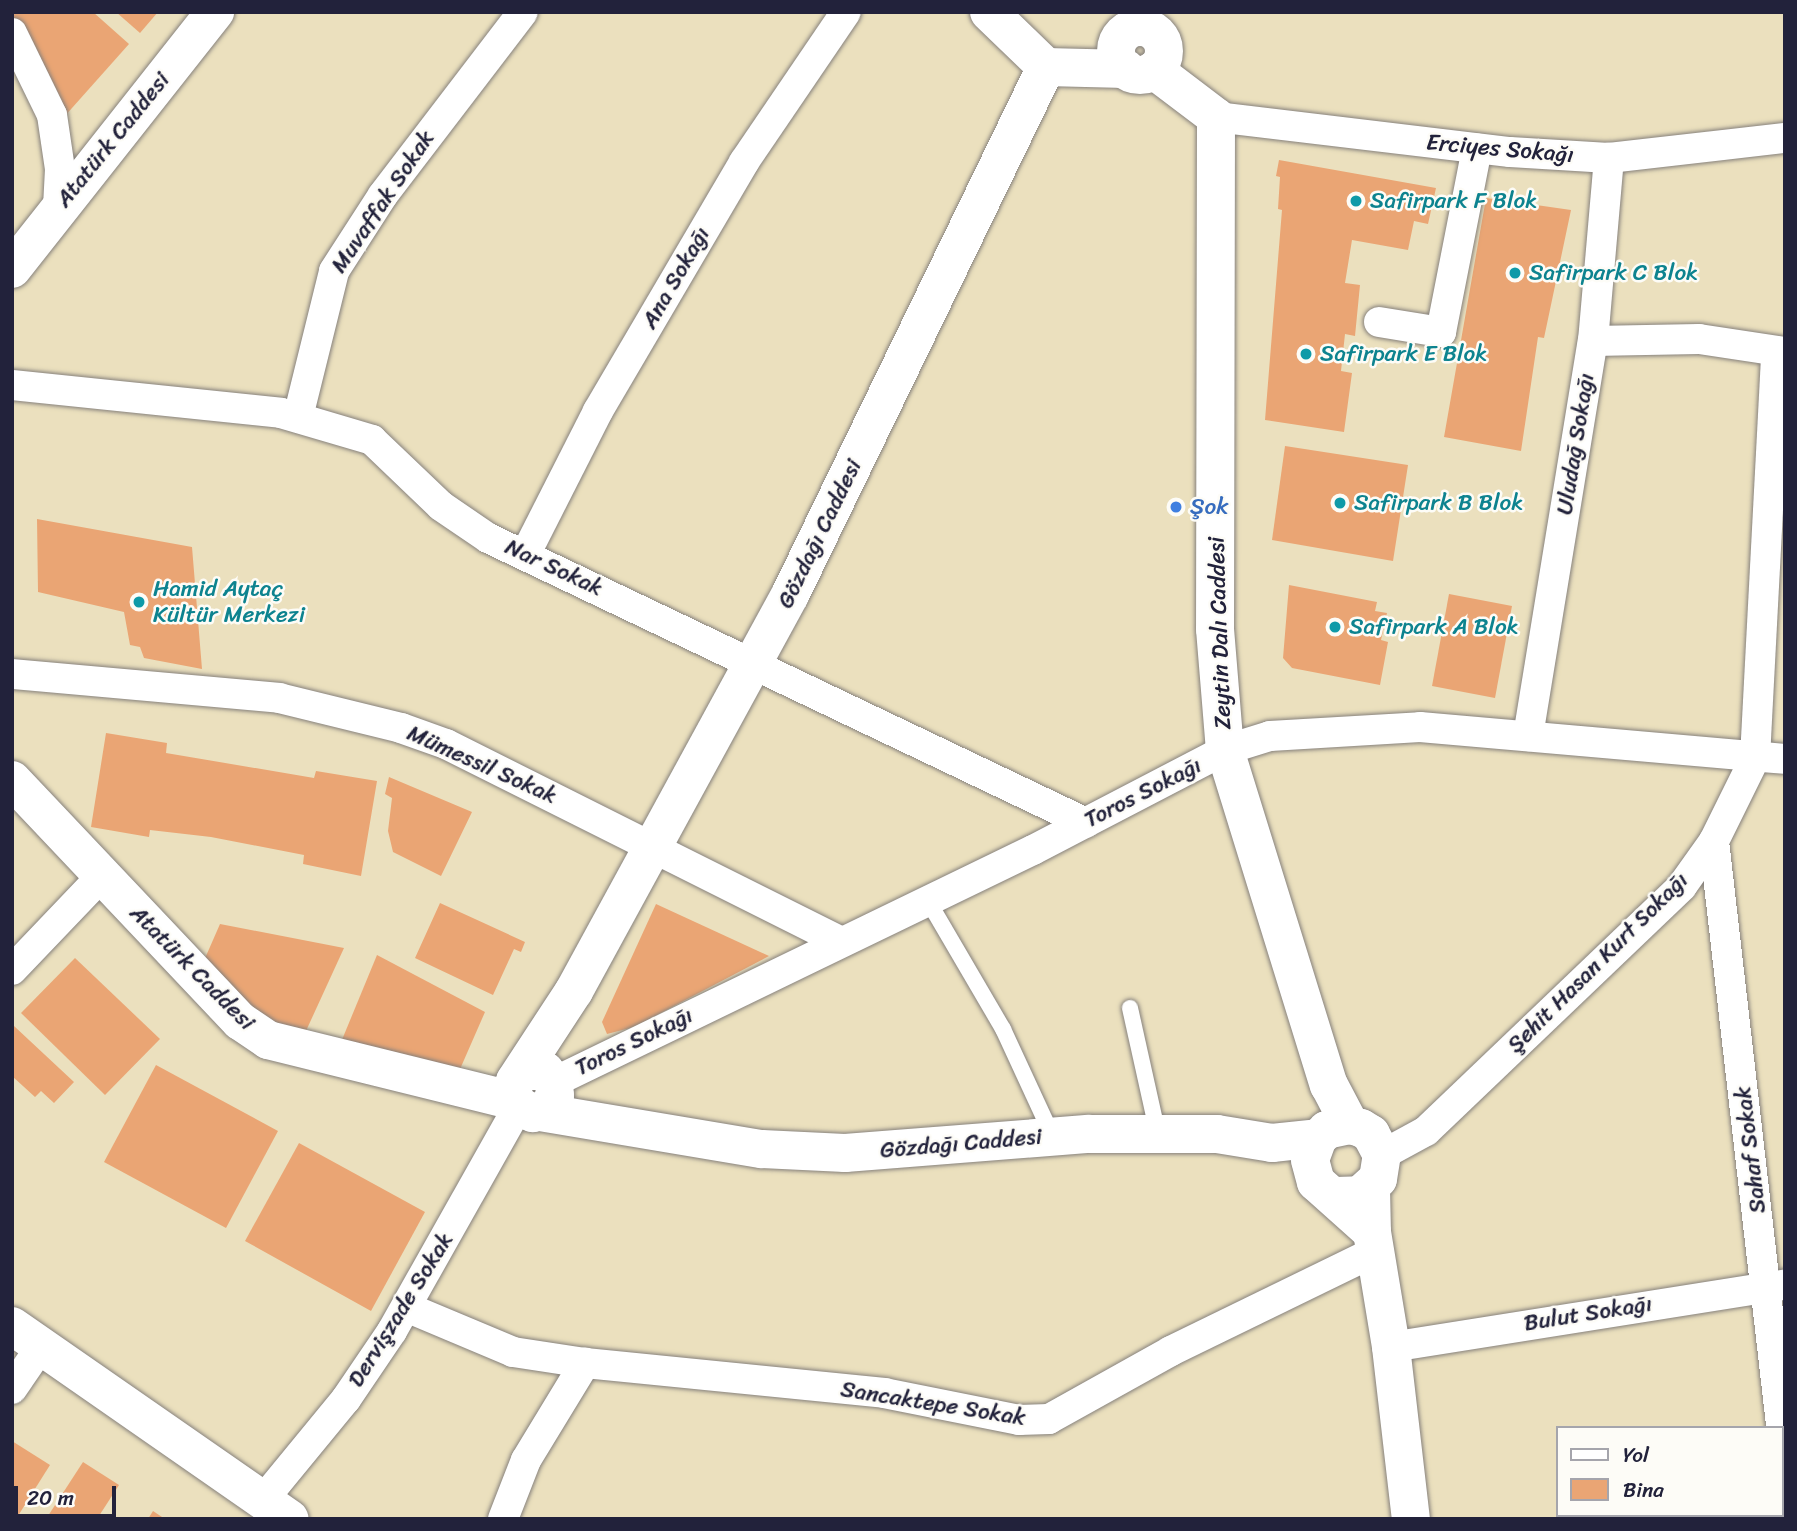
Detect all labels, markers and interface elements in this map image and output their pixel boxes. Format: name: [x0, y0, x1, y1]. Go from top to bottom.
street label: Atatürk Caddesi: [51, 67, 175, 213]
street label: Muvaffak Sokak: [325, 126, 441, 278]
street label: Erciyes Sokağı: [1425, 129, 1575, 169]
place label: Safirpark F Blok: [1370, 187, 1537, 215]
marker: Safirpark F Blok: [1348, 193, 1364, 209]
street label: Ana Sokağı: [636, 222, 716, 334]
place label: Safirpark C Blok: [1529, 259, 1698, 287]
marker: Safirpark C Blok: [1507, 265, 1523, 281]
place label: Safirpark E Blok: [1320, 340, 1487, 368]
marker: Safirpark E Blok: [1298, 346, 1314, 362]
street label: Uludağ Sokağı: [1551, 371, 1601, 517]
street label: Gözdağı Caddesi: [772, 455, 868, 613]
place label: Safirpark B Blok: [1354, 489, 1523, 517]
place label: Şok: [1190, 493, 1228, 521]
marker: Safirpark B Blok: [1332, 495, 1348, 511]
marker: Şok: [1168, 499, 1184, 515]
street label: Nar Sokak: [501, 533, 607, 603]
street label: Zeytin Dalı Caddesi: [1203, 536, 1237, 730]
place label: Hamid Aytaç Kültür Merkezi: [153, 575, 305, 629]
marker: Hamid Aytaç Kültür Merkezi: [131, 594, 147, 610]
place label: Safirpark A Blok: [1349, 613, 1519, 641]
marker: Safirpark A Blok: [1327, 619, 1343, 635]
street label: Mümessil Sokak: [403, 720, 561, 810]
street label: Toros Sokağı: [1080, 752, 1206, 834]
street label: Şehit Hasan Kurt Sokağı: [1500, 865, 1696, 1061]
street label: Atatürk Caddesi: [124, 900, 260, 1036]
street label: Toros Sokağı: [570, 1002, 698, 1082]
street label: Sahaf Sokak: [1730, 1085, 1772, 1215]
street label: Gözdağı Caddesi: [879, 1123, 1043, 1165]
street label: Dervişzade Sokak: [342, 1228, 460, 1392]
street label: Bulut Sokağı: [1522, 1290, 1654, 1338]
street label: Sancaktepe Sokak: [839, 1376, 1027, 1432]
legend: [1556, 1426, 1783, 1517]
text: Yol: [1623, 1436, 1649, 1474]
text: Bina: [1623, 1471, 1664, 1509]
scale bar: [18, 1472, 119, 1516]
text: 20 m: [27, 1479, 74, 1517]

